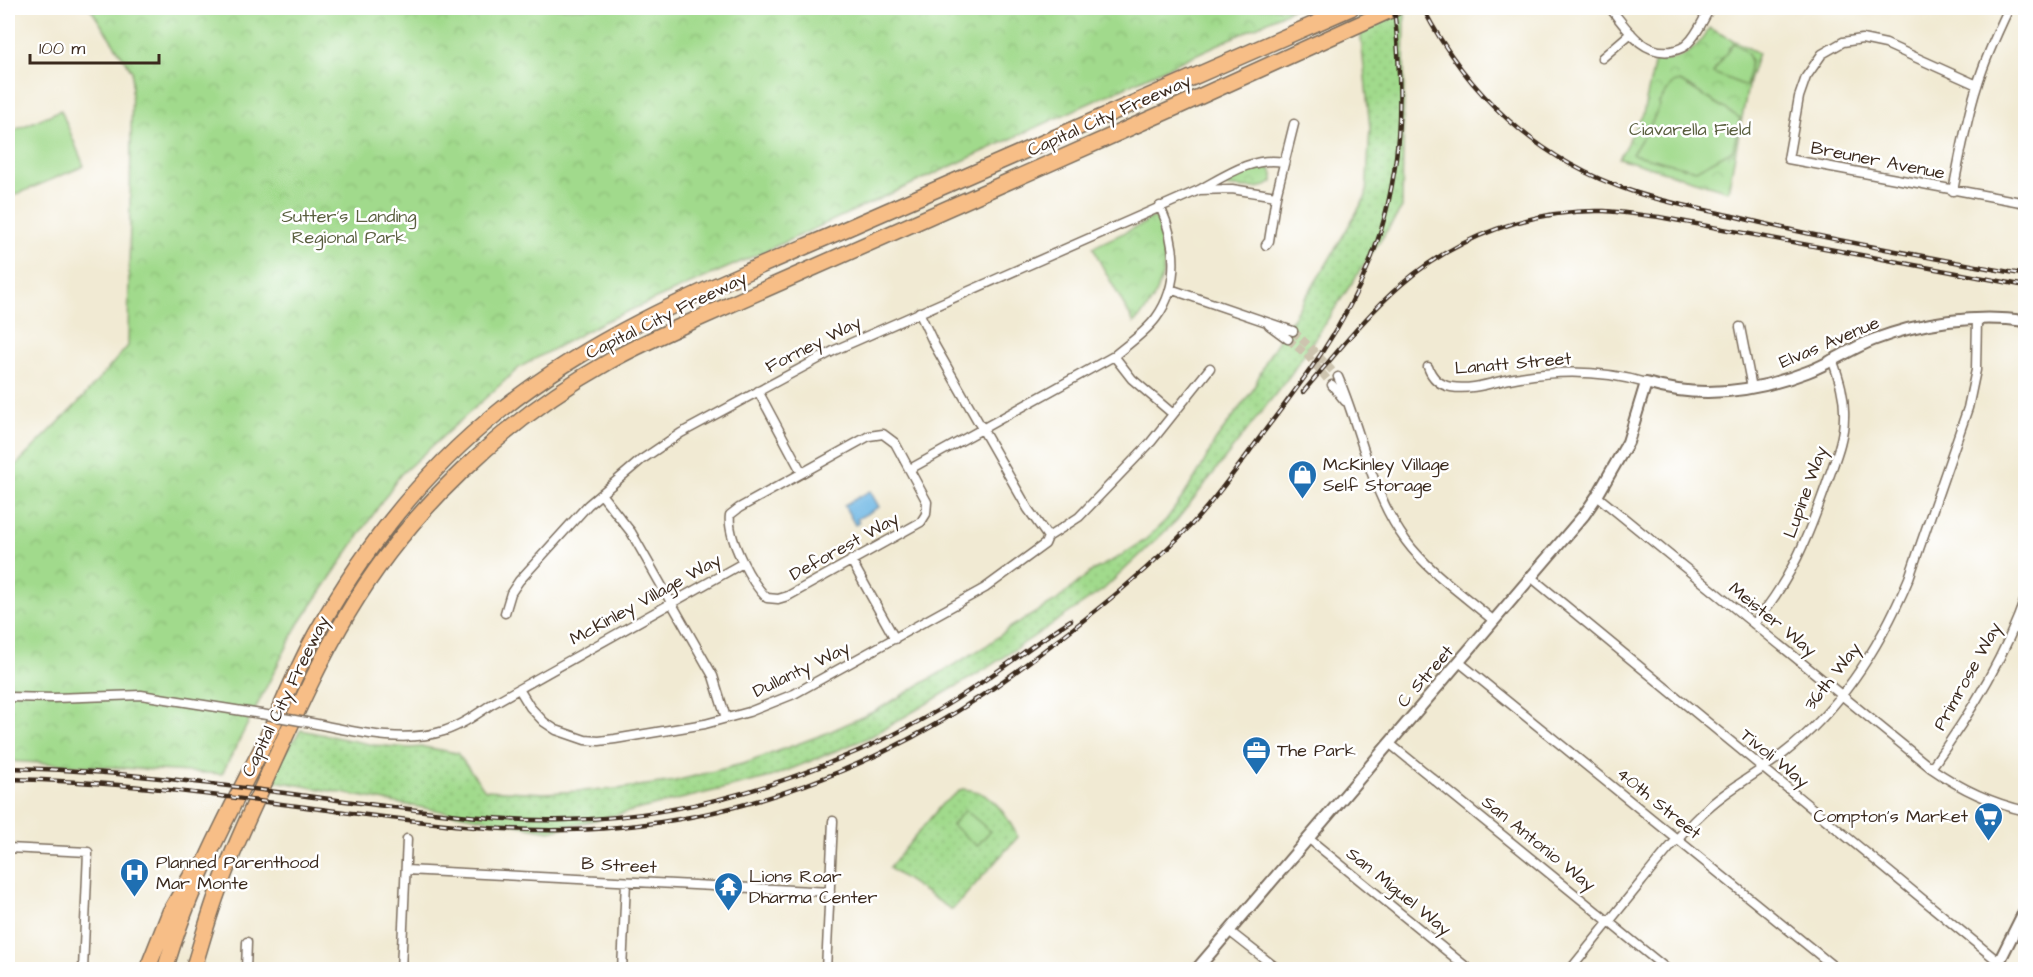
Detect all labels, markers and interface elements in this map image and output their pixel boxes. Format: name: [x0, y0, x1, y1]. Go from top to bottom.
scale bar: [30, 27, 159, 65]
text: 100 m: [39, 36, 85, 61]
street label: Capital City Freeway: [1024, 68, 1195, 164]
park label: Ciavarella Field: [1629, 117, 1751, 142]
street label: Breuner Avenue: [1809, 135, 1947, 186]
park label: Sutter's Landing Regional Park: [282, 204, 416, 251]
street label: Capital City Freeway: [581, 265, 752, 366]
street label: Forney Way: [761, 310, 866, 380]
street label: Elvas Avenue: [1775, 310, 1883, 375]
street label: Lanatt Street: [1454, 346, 1573, 381]
street label: Lupine Way: [1777, 443, 1835, 542]
place label: McKinley Village Self Storage: [1323, 452, 1450, 499]
shop icon: McKinley Village Self Storage: [1286, 458, 1318, 500]
street label: Deforest Way: [785, 506, 904, 588]
street label: McKinley Village Way: [565, 547, 726, 652]
street label: Meister Way: [1723, 576, 1822, 663]
street label: Capital City Freeway: [236, 611, 336, 781]
street label: Primrose Way: [1927, 618, 2008, 735]
street label: Dullanty Way: [749, 635, 854, 705]
street label: 36th Way: [1798, 637, 1868, 716]
street label: C Street: [1391, 639, 1460, 713]
street label: Tivoli Way: [1734, 723, 1815, 795]
office icon: The Park: [1240, 734, 1272, 776]
place label: The Park: [1277, 738, 1356, 763]
street label: 40th Street: [1611, 761, 1707, 846]
street label: San Antonio Way: [1476, 790, 1601, 898]
supermarket icon: Compton's Market: [1973, 800, 2005, 842]
place label: Compton's Market: [1813, 804, 1969, 829]
street label: San Miguel Way: [1340, 841, 1457, 942]
place label: Planned Parenthood Mar Monte: [156, 850, 319, 896]
street label: B Street: [581, 851, 658, 880]
hospital icon: Planned Parenthood Mar Monte: [119, 856, 151, 898]
place label: Lions Roar Dharma Center: [749, 864, 878, 910]
temple icon: Lions Roar Dharma Center: [712, 870, 744, 912]

